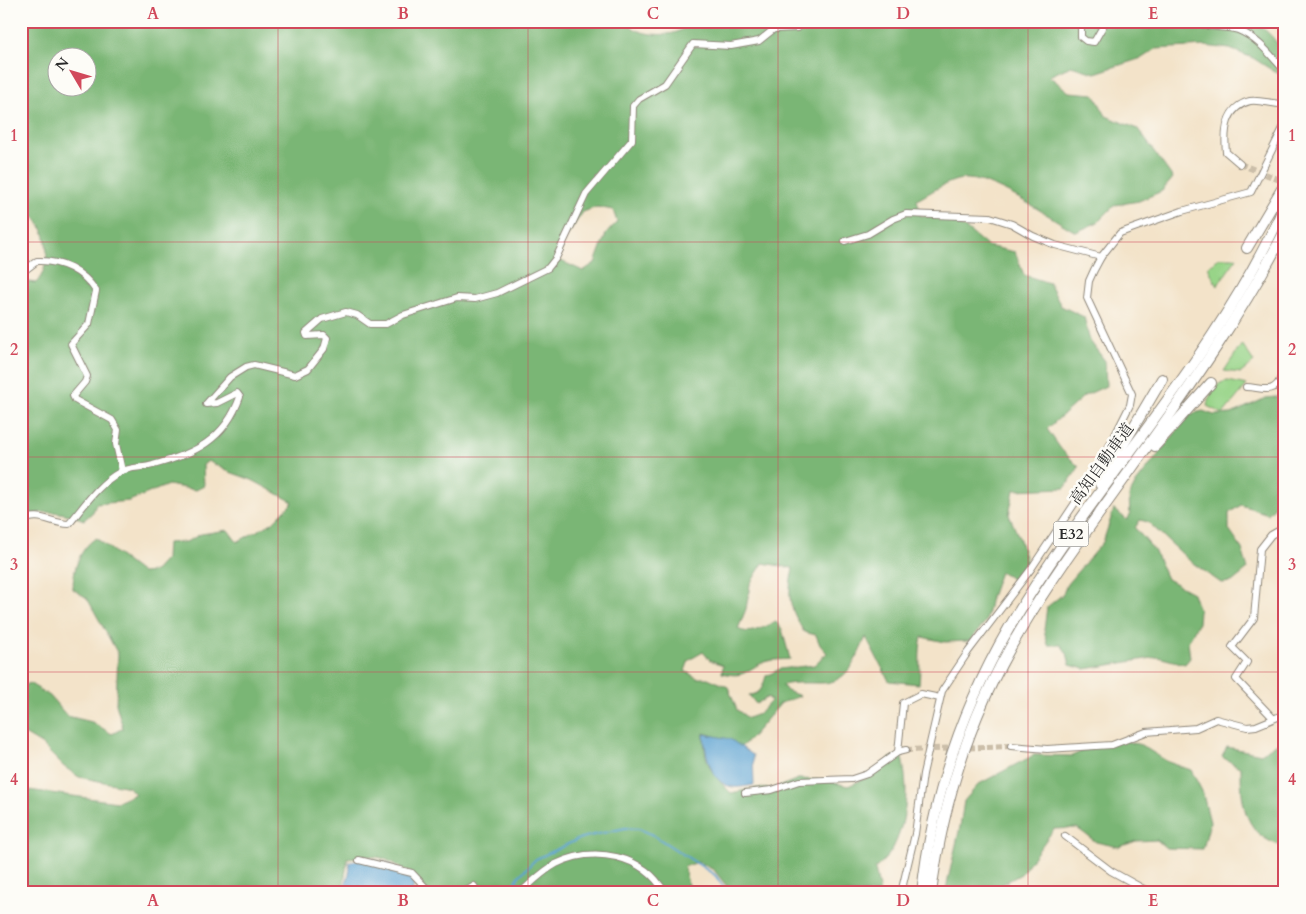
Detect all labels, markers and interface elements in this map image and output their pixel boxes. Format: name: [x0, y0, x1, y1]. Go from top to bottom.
text: A: [147, 3, 159, 25]
text: B: [397, 3, 409, 25]
text: C: [647, 3, 659, 25]
text: D: [896, 3, 910, 25]
text: E: [1148, 3, 1158, 25]
north arrow: [48, 48, 98, 98]
text: N: [51, 54, 73, 75]
text: 1: [10, 125, 18, 147]
text: 1: [1288, 125, 1296, 147]
text: 2: [10, 339, 18, 361]
text: 2: [1288, 339, 1296, 361]
street label: 高知自動車道: [1065, 419, 1139, 509]
road number: E32: [1054, 522, 1088, 546]
text: 3: [10, 554, 18, 576]
text: 3: [1288, 554, 1296, 576]
text: 4: [10, 769, 18, 791]
text: 4: [1288, 769, 1296, 791]
text: A: [147, 890, 159, 912]
text: B: [397, 890, 409, 912]
text: C: [647, 890, 659, 912]
text: D: [896, 890, 910, 912]
text: E: [1148, 890, 1158, 912]

